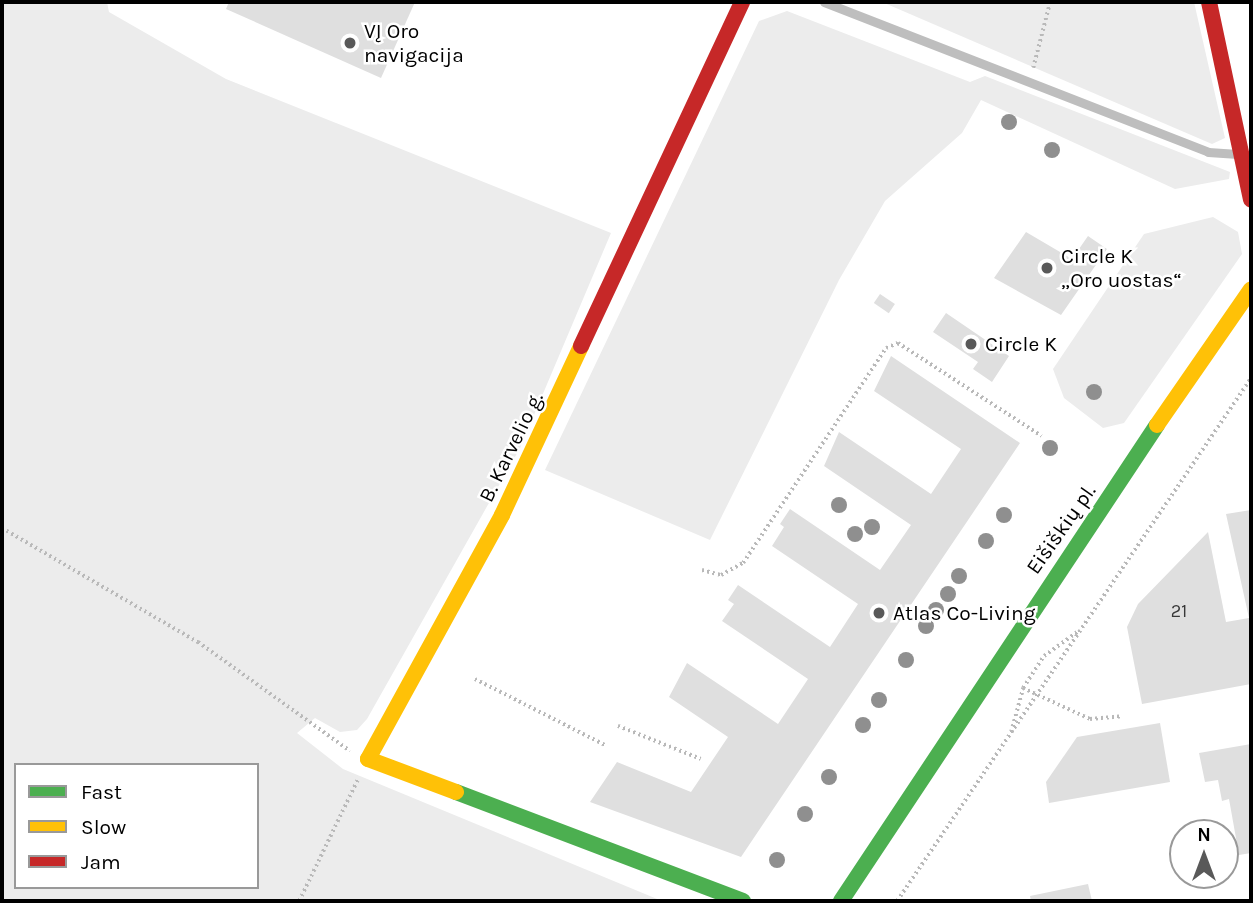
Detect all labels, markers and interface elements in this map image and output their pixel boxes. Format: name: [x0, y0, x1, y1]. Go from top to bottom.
place label: VĮ Oro navigacija: [364, 18, 464, 68]
marker: VĮ Oro navigacija: [342, 35, 358, 51]
place label: Circle K „Oro uostas“: [1061, 243, 1182, 293]
marker: Circle K „Oro uostas“: [1039, 260, 1055, 276]
place label: Circle K: [985, 331, 1057, 357]
marker: Circle K: [963, 336, 979, 352]
street label: B. Karvelio g.: [474, 388, 548, 506]
street label: Eišiškių pl.: [1021, 479, 1101, 579]
place label: Atlas Co-Living: [893, 600, 1035, 626]
house number: 21: [1171, 600, 1187, 622]
marker: Atlas Co-Living: [871, 605, 887, 621]
legend: [14, 763, 259, 889]
text: Fast: [81, 780, 122, 804]
text: Slow: [81, 815, 126, 839]
north arrow: [1169, 819, 1239, 889]
text: N: [1197, 824, 1211, 846]
text: Jam: [81, 850, 121, 874]

